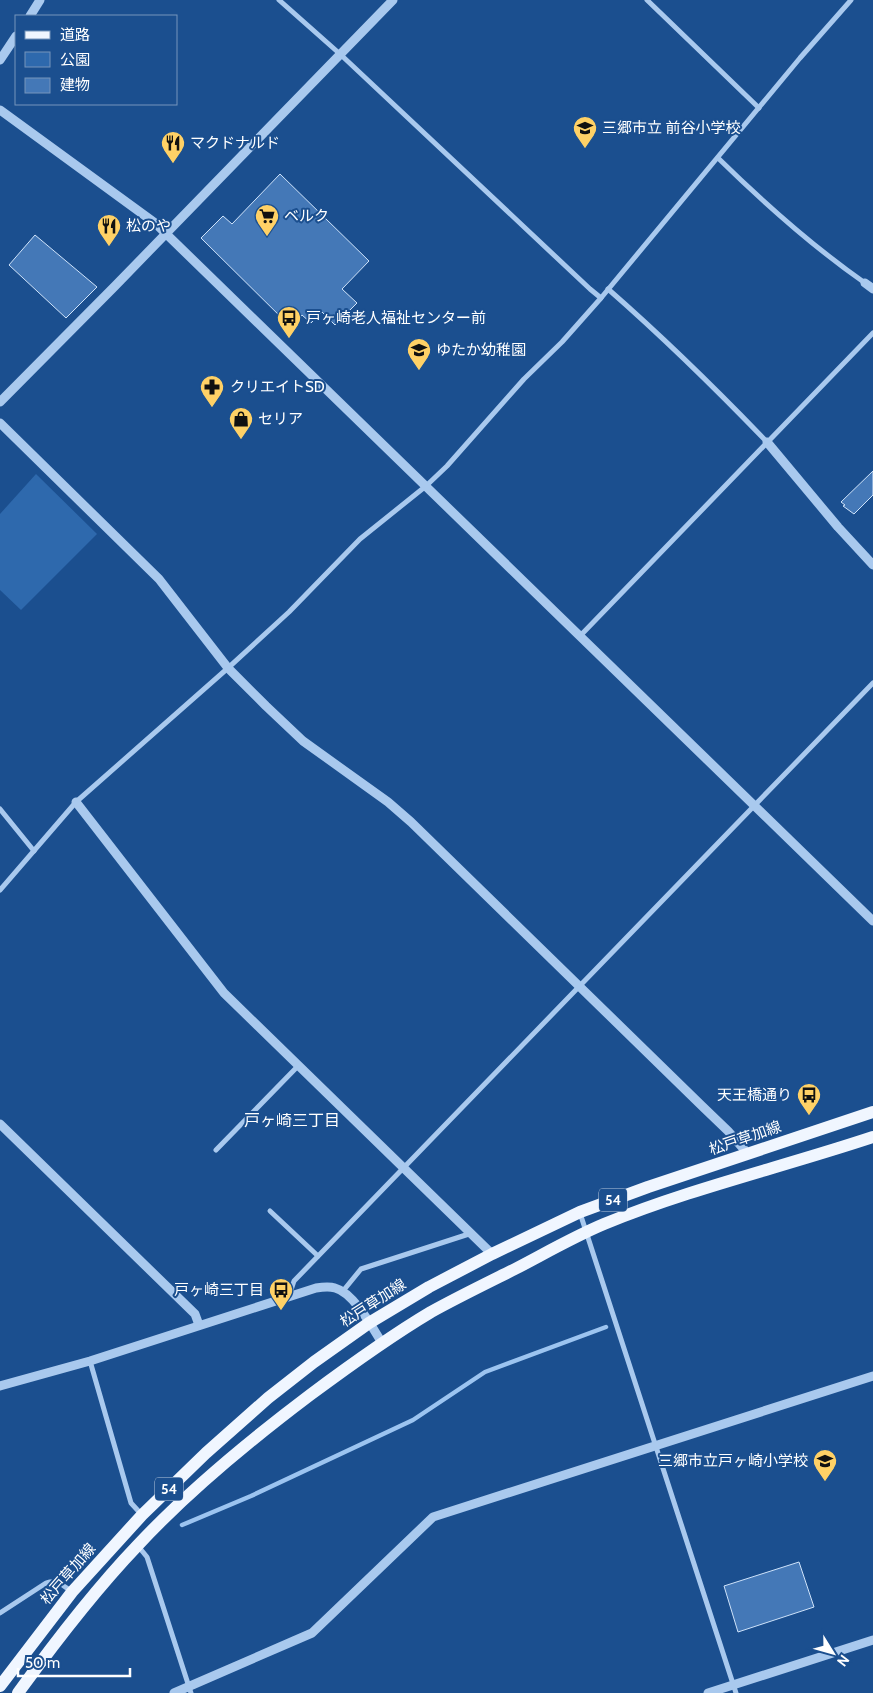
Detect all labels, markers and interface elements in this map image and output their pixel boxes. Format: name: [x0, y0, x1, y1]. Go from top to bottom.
legend: [15, 15, 178, 105]
text: 道路: [60, 26, 90, 44]
text: 公園: [60, 51, 90, 69]
text: 建物: [60, 76, 90, 94]
school or university icon: 三郷市立 前谷小学校: [572, 115, 598, 149]
place label: 三郷市立 前谷小学校: [602, 119, 740, 137]
restaurant icon: マクドナルド: [160, 130, 186, 164]
place label: マクドナルド: [190, 134, 280, 152]
supermarket icon: ベルク: [254, 203, 280, 237]
place label: ベルク: [284, 207, 329, 225]
restaurant icon: 松のや: [96, 213, 122, 247]
place label: 松のや: [126, 217, 171, 235]
bus stop icon: 戸ヶ崎老人福祉センター前: [276, 305, 302, 339]
place label: 戸ヶ崎老人福祉センター前: [306, 309, 486, 327]
school or university icon: ゆたか幼稚園: [406, 337, 432, 371]
place label: ゆたか幼稚園: [436, 341, 526, 359]
pharmacy icon: クリエイトSD: [199, 374, 225, 408]
place label: クリエイトSD: [230, 378, 325, 396]
shop icon: セリア: [228, 406, 254, 440]
place label: セリア: [258, 410, 303, 428]
bus stop icon: 天王橋通り: [796, 1082, 822, 1116]
place label: 天王橋通り: [717, 1086, 792, 1104]
district label: 戸ヶ崎三丁目: [244, 1111, 340, 1130]
street label: 松戸草加線: [707, 1117, 783, 1159]
road number: 54: [599, 1188, 627, 1212]
street label: 松戸草加線: [337, 1275, 409, 1331]
bus stop icon: 戸ヶ崎三丁目: [268, 1277, 294, 1311]
place label: 戸ヶ崎三丁目: [174, 1281, 264, 1299]
school or university icon: 三郷市立戸ヶ崎小学校: [812, 1448, 838, 1482]
place label: 三郷市立戸ヶ崎小学校: [658, 1452, 808, 1470]
road number: 54: [155, 1478, 183, 1500]
street label: 松戸草加線: [37, 1540, 99, 1608]
north arrow: [808, 1628, 858, 1678]
scale bar: [18, 1646, 130, 1678]
text: N: [833, 1651, 854, 1670]
text: 50 m: [25, 1654, 60, 1672]

